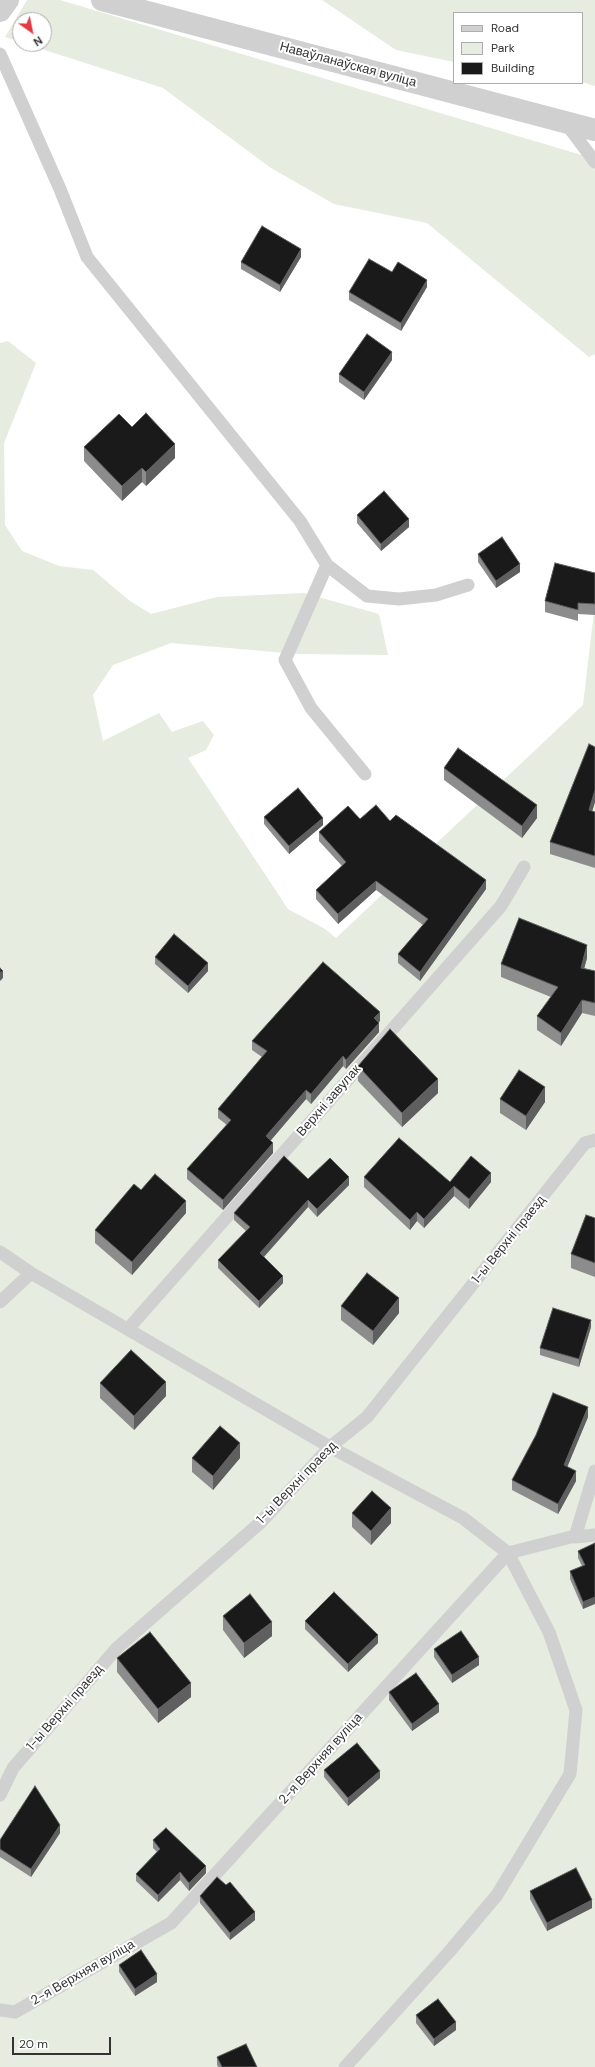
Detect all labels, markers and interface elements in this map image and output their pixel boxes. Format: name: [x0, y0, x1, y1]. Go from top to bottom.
north arrow: [12, 12, 52, 52]
legend: [453, 12, 583, 84]
text: Road: [491, 20, 519, 36]
text: N: [31, 33, 45, 49]
street label: Наваўланаўская вуліца: [278, 39, 418, 91]
text: Park: [491, 40, 515, 56]
text: Building: [491, 60, 535, 76]
street label: Верхні завулак: [294, 1062, 364, 1140]
street label: 1-ы Верхні праезд: [469, 1193, 549, 1287]
street label: 1-ы Верхні праезд: [254, 1439, 340, 1527]
street label: 1-ы Верхні праезд: [23, 1662, 107, 1754]
street label: 2-я Верхняя вуліца: [276, 1710, 366, 1808]
street label: 2-я Верхняя вуліца: [28, 1937, 138, 2009]
scale bar: [14, 2029, 113, 2055]
text: 20 m: [19, 2036, 48, 2052]

